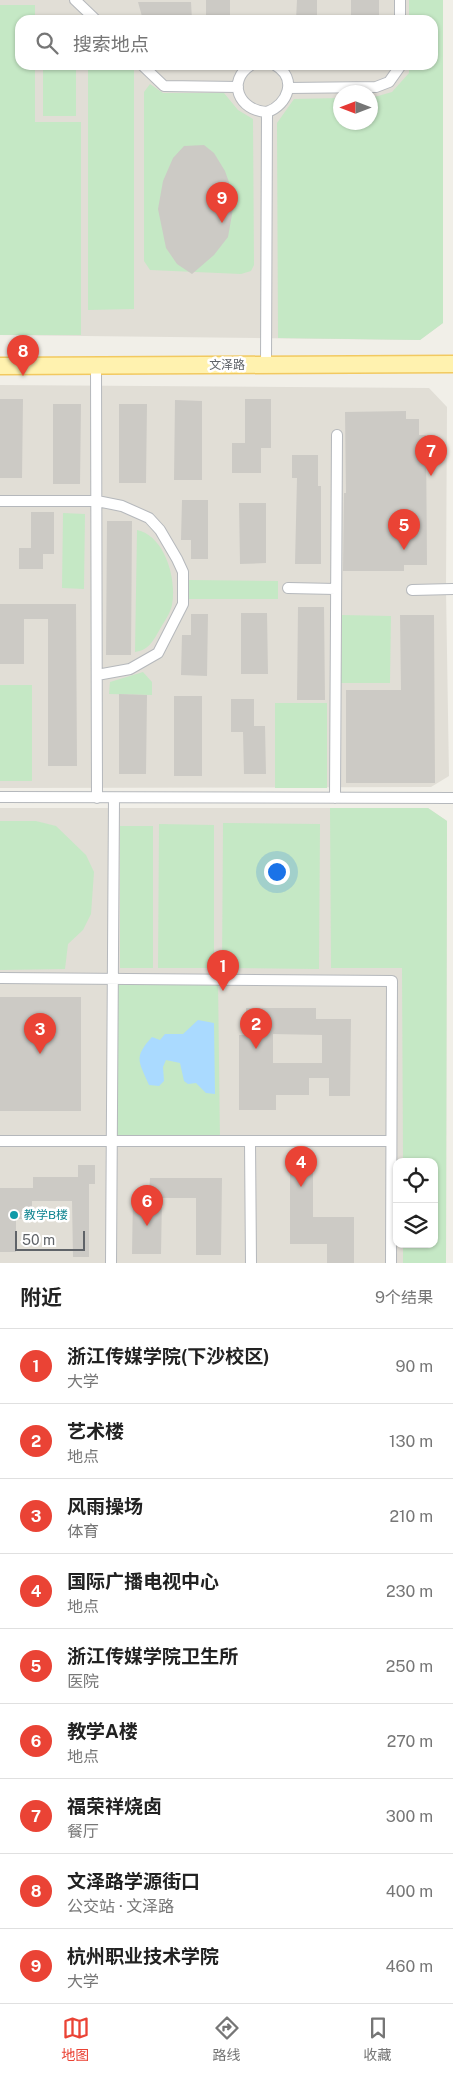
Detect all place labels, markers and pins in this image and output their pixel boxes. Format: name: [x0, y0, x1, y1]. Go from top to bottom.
pin: 9: [206, 182, 238, 223]
pin: 8: [7, 335, 39, 376]
pin: 7: [415, 435, 447, 476]
pin: 5: [388, 509, 420, 550]
pin: 1: [207, 950, 239, 991]
pin: 2: [240, 1008, 272, 1049]
pin: 3: [24, 1013, 56, 1054]
pin: 4: [285, 1146, 317, 1187]
pin: 6: [131, 1185, 163, 1226]
place label: 教学B楼: [24, 1208, 68, 1222]
marker: 教学B楼: [8, 1209, 20, 1221]

